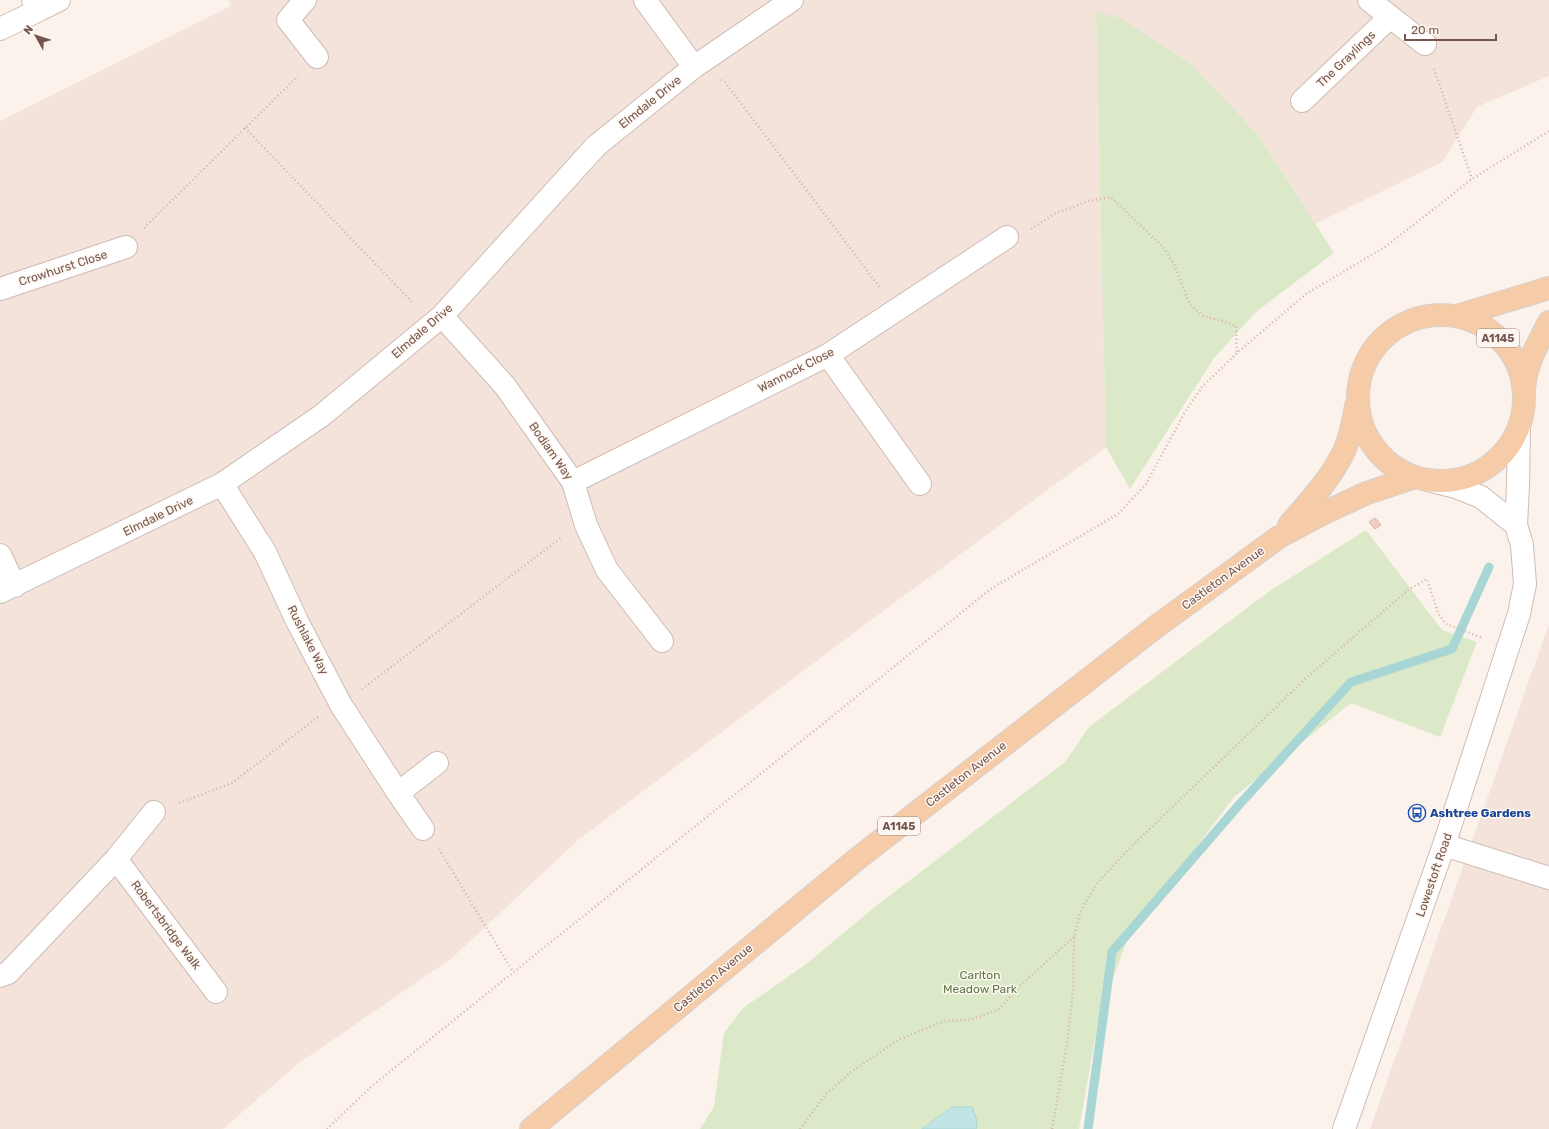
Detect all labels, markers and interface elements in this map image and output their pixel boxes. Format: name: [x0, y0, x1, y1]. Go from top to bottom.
north arrow: [16, 16, 56, 56]
scale bar: [1405, 16, 1496, 42]
text: N: [21, 23, 36, 37]
text: 20 m: [1411, 23, 1439, 37]
street label: The Graylings: [1314, 28, 1378, 90]
street label: Elmdale Drive: [616, 72, 684, 131]
street label: Crowhurst Close: [17, 247, 109, 289]
street label: Elmdale Drive: [389, 301, 456, 361]
road number: A1145: [1477, 329, 1519, 347]
street label: Wannock Close: [756, 345, 837, 395]
street label: Bodiam Way: [526, 419, 576, 483]
street label: Elmdale Drive: [121, 493, 196, 539]
street label: Castleton Avenue: [1179, 543, 1267, 613]
street label: Rushlake Way: [285, 603, 332, 677]
street label: Castleton Avenue: [923, 738, 1009, 810]
bus stop icon: Ashtree Gardens: [1407, 803, 1427, 823]
place label: Ashtree Gardens: [1430, 806, 1531, 820]
road number: A1145: [878, 817, 920, 835]
street label: Lowestoft Road: [1413, 831, 1455, 919]
street label: Robertsbridge Walk: [128, 878, 204, 973]
street label: Castleton Avenue: [671, 941, 755, 1015]
park label: Carlton Meadow Park: [943, 968, 1018, 996]

